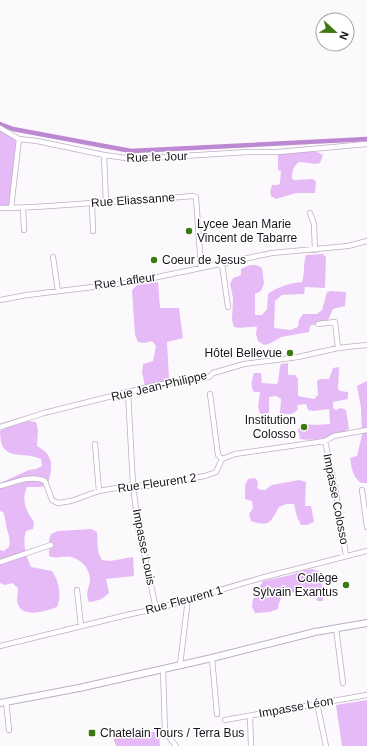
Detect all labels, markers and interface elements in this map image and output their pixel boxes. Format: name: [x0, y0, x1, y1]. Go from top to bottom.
north arrow: [315, 12, 355, 52]
text: N: [337, 30, 351, 42]
street label: Rue le Jour: [126, 149, 188, 165]
street label: Rue Eliassanne: [91, 190, 176, 210]
place label: Lycee Jean Marie Vincent de Tabarre: [197, 217, 298, 245]
marker: Lycee Jean Marie Vincent de Tabarre: [184, 226, 194, 236]
place label: Coeur de Jesus: [162, 253, 246, 267]
marker: Coeur de Jesus: [149, 255, 159, 265]
street label: Rue Lafleur: [93, 270, 157, 292]
place label: Hôtel Bellevue: [205, 346, 282, 360]
marker: Hôtel Bellevue: [285, 348, 295, 358]
street label: Rue Jean-Philippe: [110, 368, 209, 404]
place label: Institution Colosso: [245, 413, 296, 441]
marker: Institution Colosso: [299, 422, 309, 432]
street label: Impasse Colosso: [320, 452, 352, 546]
street label: Rue Fleurent 2: [117, 471, 198, 495]
street label: Impasse Louis: [130, 508, 158, 586]
place label: Collège Sylvain Exantus: [253, 571, 338, 599]
marker: Collège Sylvain Exantus: [341, 580, 351, 590]
street label: Rue Fleurent 1: [144, 583, 224, 617]
street label: Impasse Léon: [258, 694, 334, 720]
place label: Chatelain Tours / Terra Bus: [100, 726, 244, 740]
marker: Chatelain Tours / Terra Bus: [87, 728, 97, 738]

